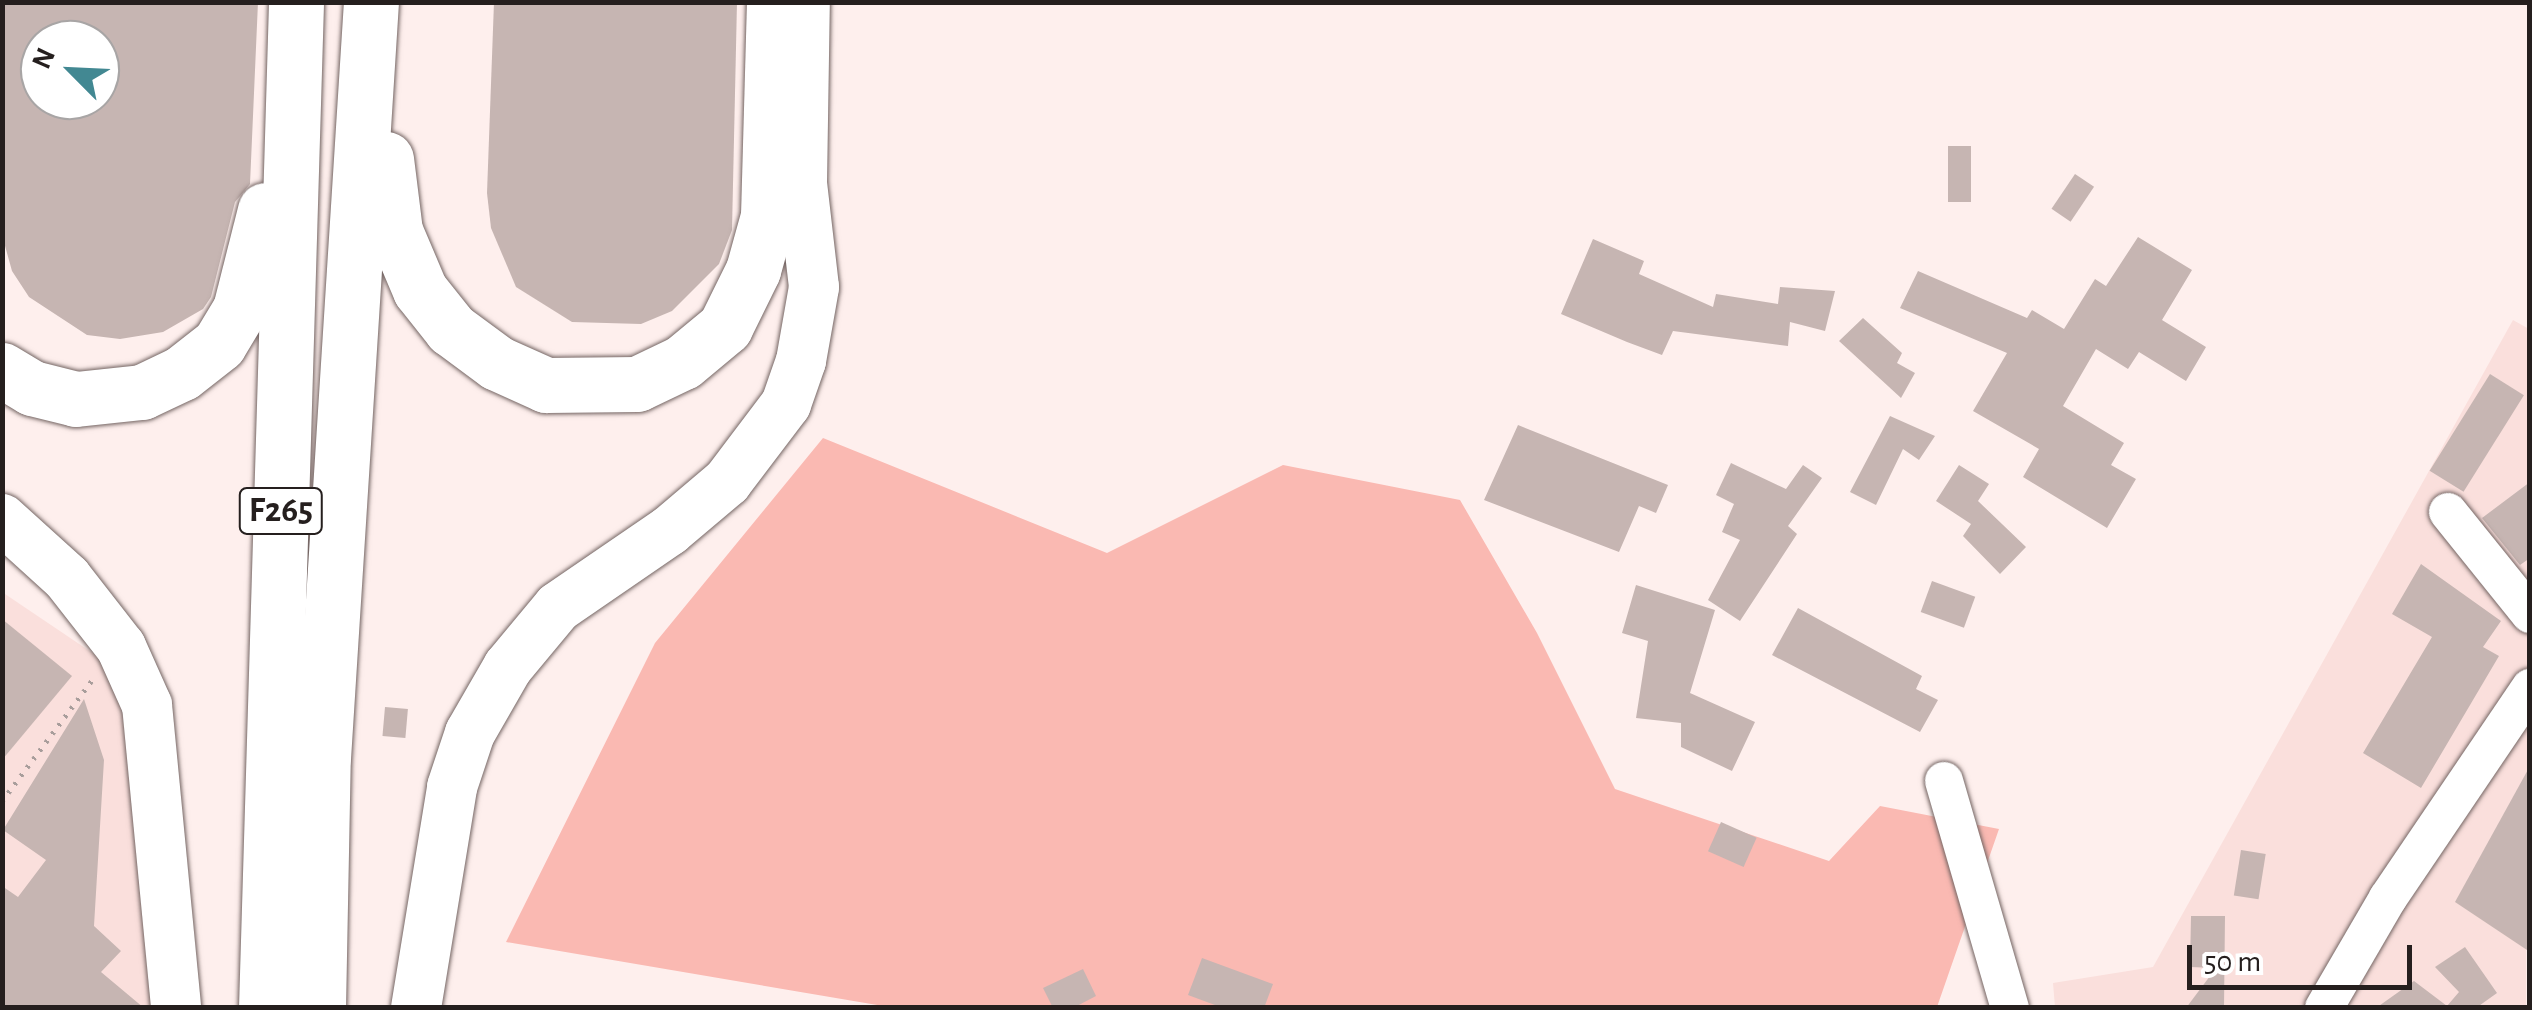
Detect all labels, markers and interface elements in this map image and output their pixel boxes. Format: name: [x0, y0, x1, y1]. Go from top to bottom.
north arrow: [20, 20, 120, 120]
text: N: [28, 44, 61, 73]
road number: F265: [238, 481, 324, 541]
scale bar: [2192, 925, 2417, 987]
text: 50 m: [2204, 947, 2261, 977]

